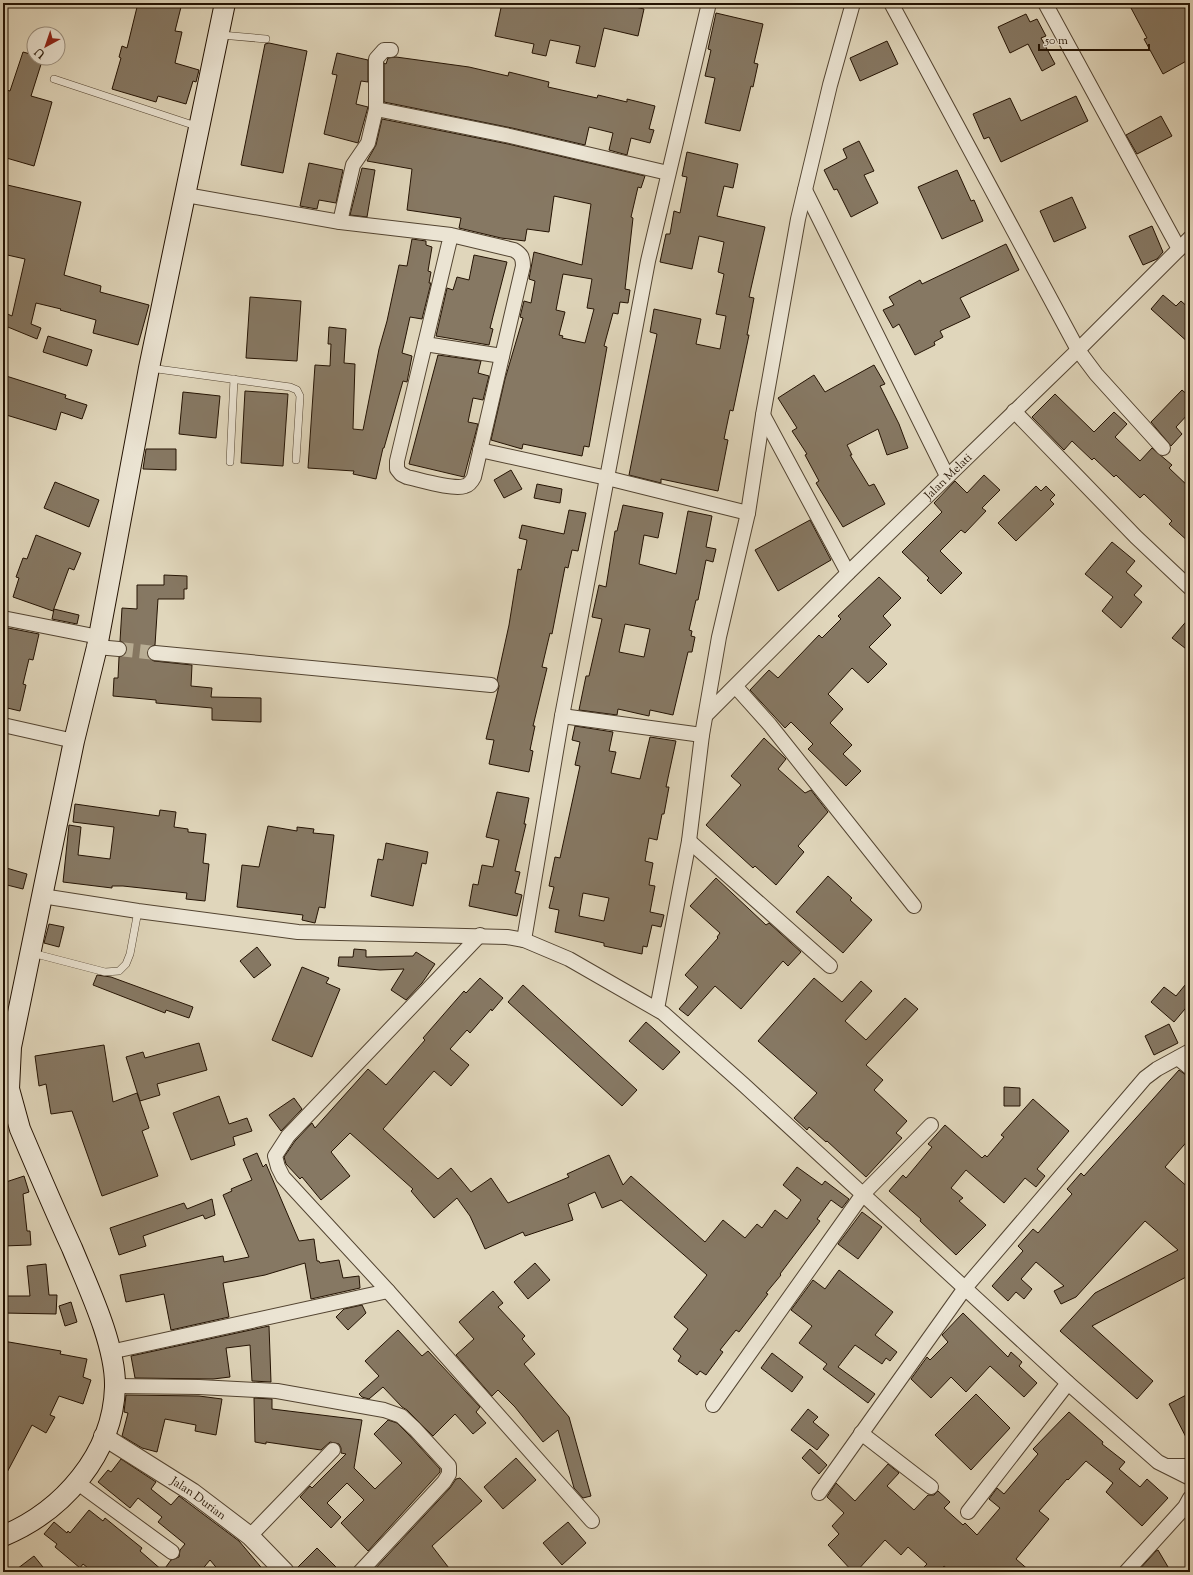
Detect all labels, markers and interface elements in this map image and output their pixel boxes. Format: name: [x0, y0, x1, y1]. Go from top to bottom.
north arrow: [26, 26, 66, 66]
scale bar: [1039, 26, 1149, 52]
text: 50 m: [1044, 32, 1068, 50]
text: U: [32, 44, 50, 63]
street label: Jalan Melati: [920, 449, 977, 505]
street label: Jalan Durian: [166, 1472, 230, 1525]

